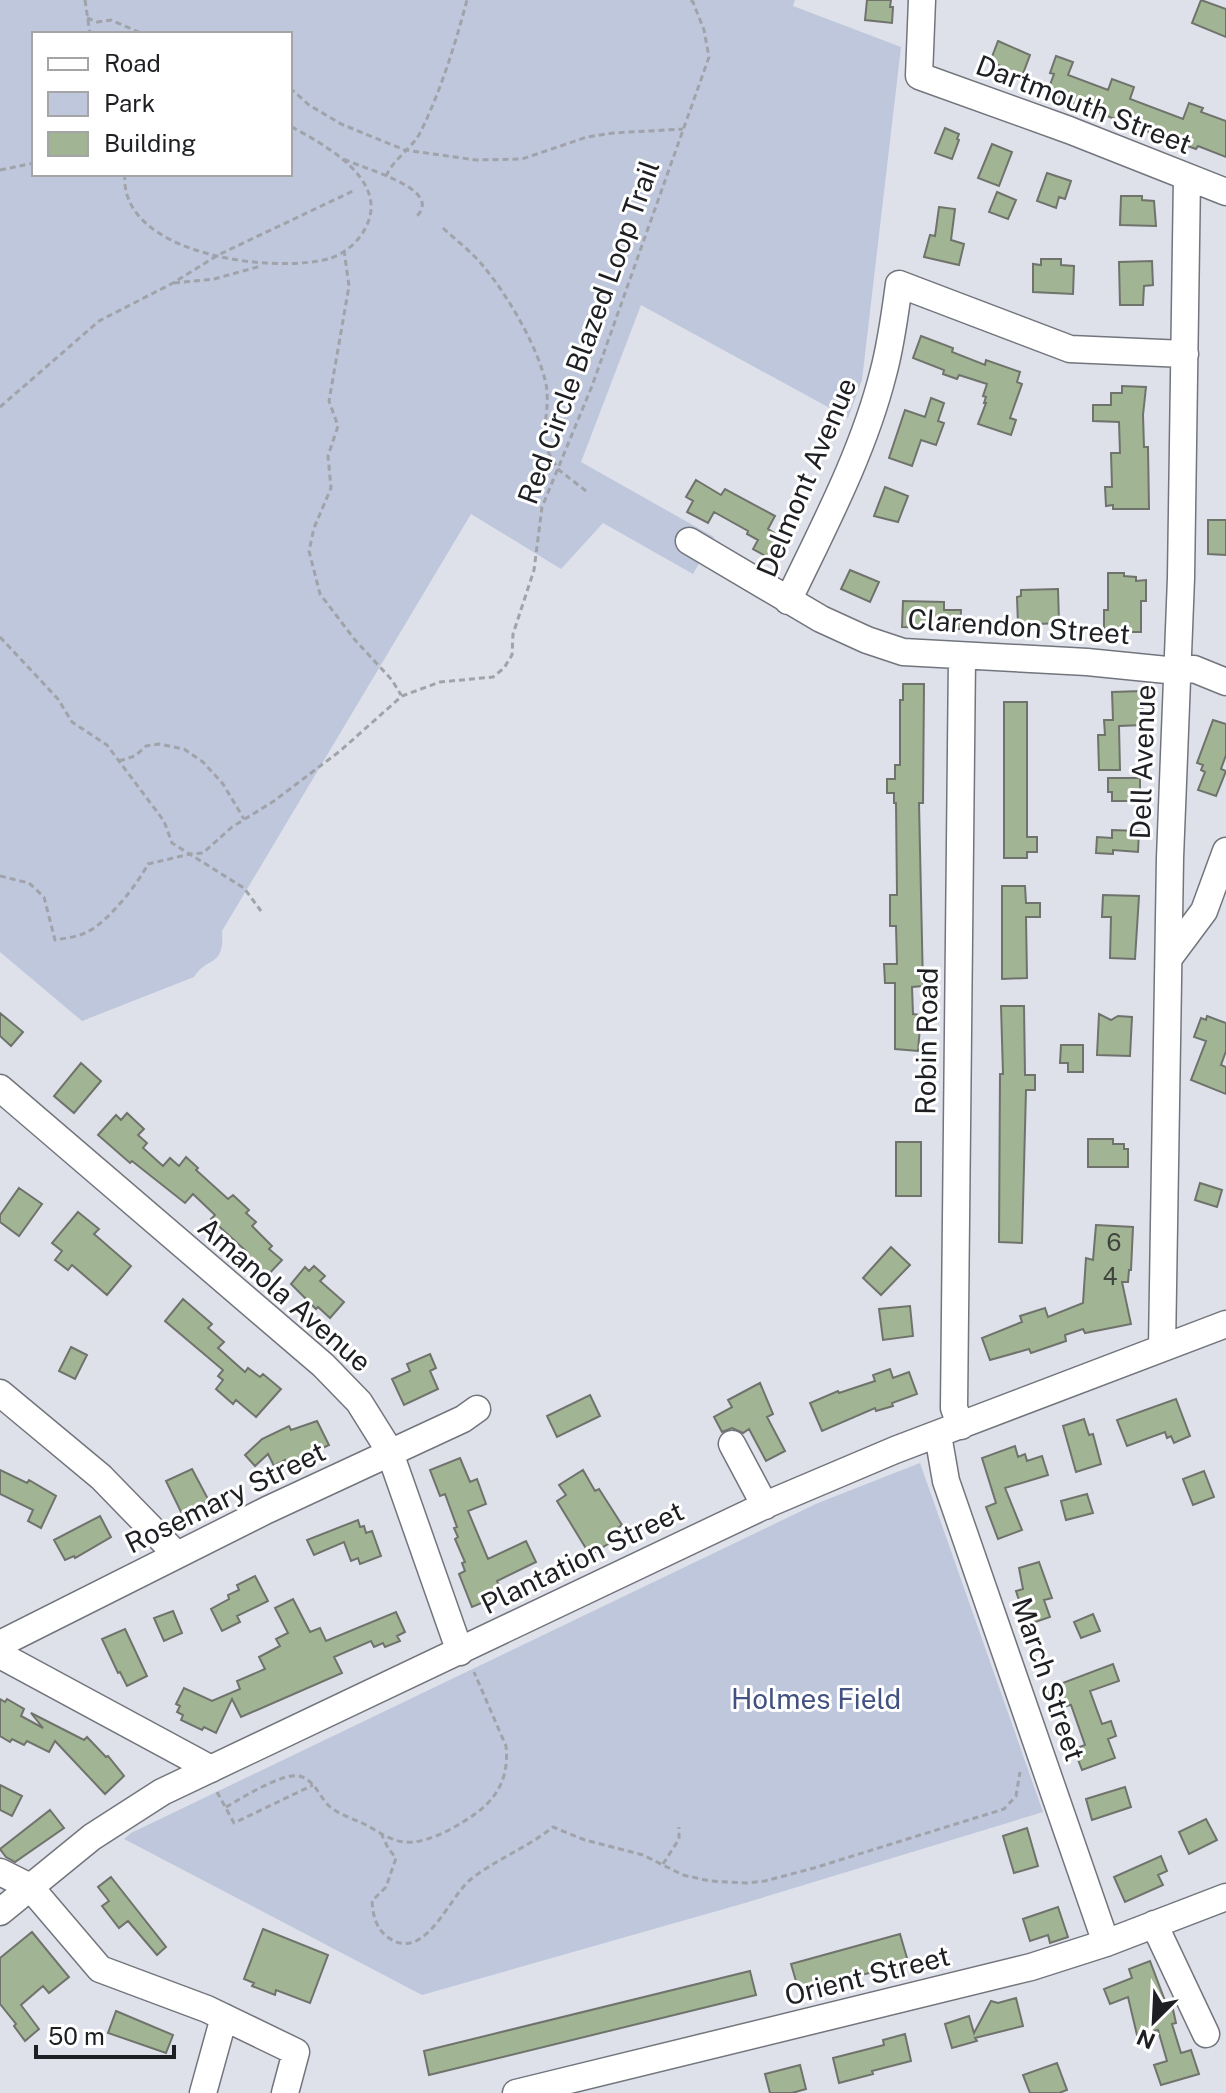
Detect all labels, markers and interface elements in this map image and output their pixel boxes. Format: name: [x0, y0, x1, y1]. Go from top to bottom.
legend: [32, 32, 292, 176]
street label: Dartmouth Street: [972, 48, 1196, 160]
text: Road: [104, 49, 161, 77]
text: Park: [104, 89, 155, 117]
text: Building: [104, 129, 196, 157]
street label: Red Circle Blazed Loop Trail: [510, 156, 666, 508]
street label: Delmont Avenue: [749, 372, 863, 582]
street label: Clarendon Street: [907, 602, 1131, 650]
street label: Dell Avenue: [1123, 684, 1161, 840]
street label: Robin Road: [908, 967, 944, 1115]
street label: Amanola Avenue: [192, 1210, 378, 1378]
house number: 6: [1107, 1228, 1121, 1256]
house number: 4: [1102, 1262, 1118, 1290]
street label: Rosemary Street: [119, 1434, 331, 1560]
street label: Plantation Street: [475, 1494, 689, 1620]
street label: March Street: [1006, 1593, 1092, 1765]
park label: Holmes Field: [731, 1682, 901, 1715]
street label: Orient Street: [781, 1939, 953, 2011]
north arrow: [1114, 1981, 1194, 2061]
scale bar: [36, 2009, 174, 2059]
text: 50 m: [48, 2022, 105, 2050]
text: N: [1133, 2024, 1159, 2055]

